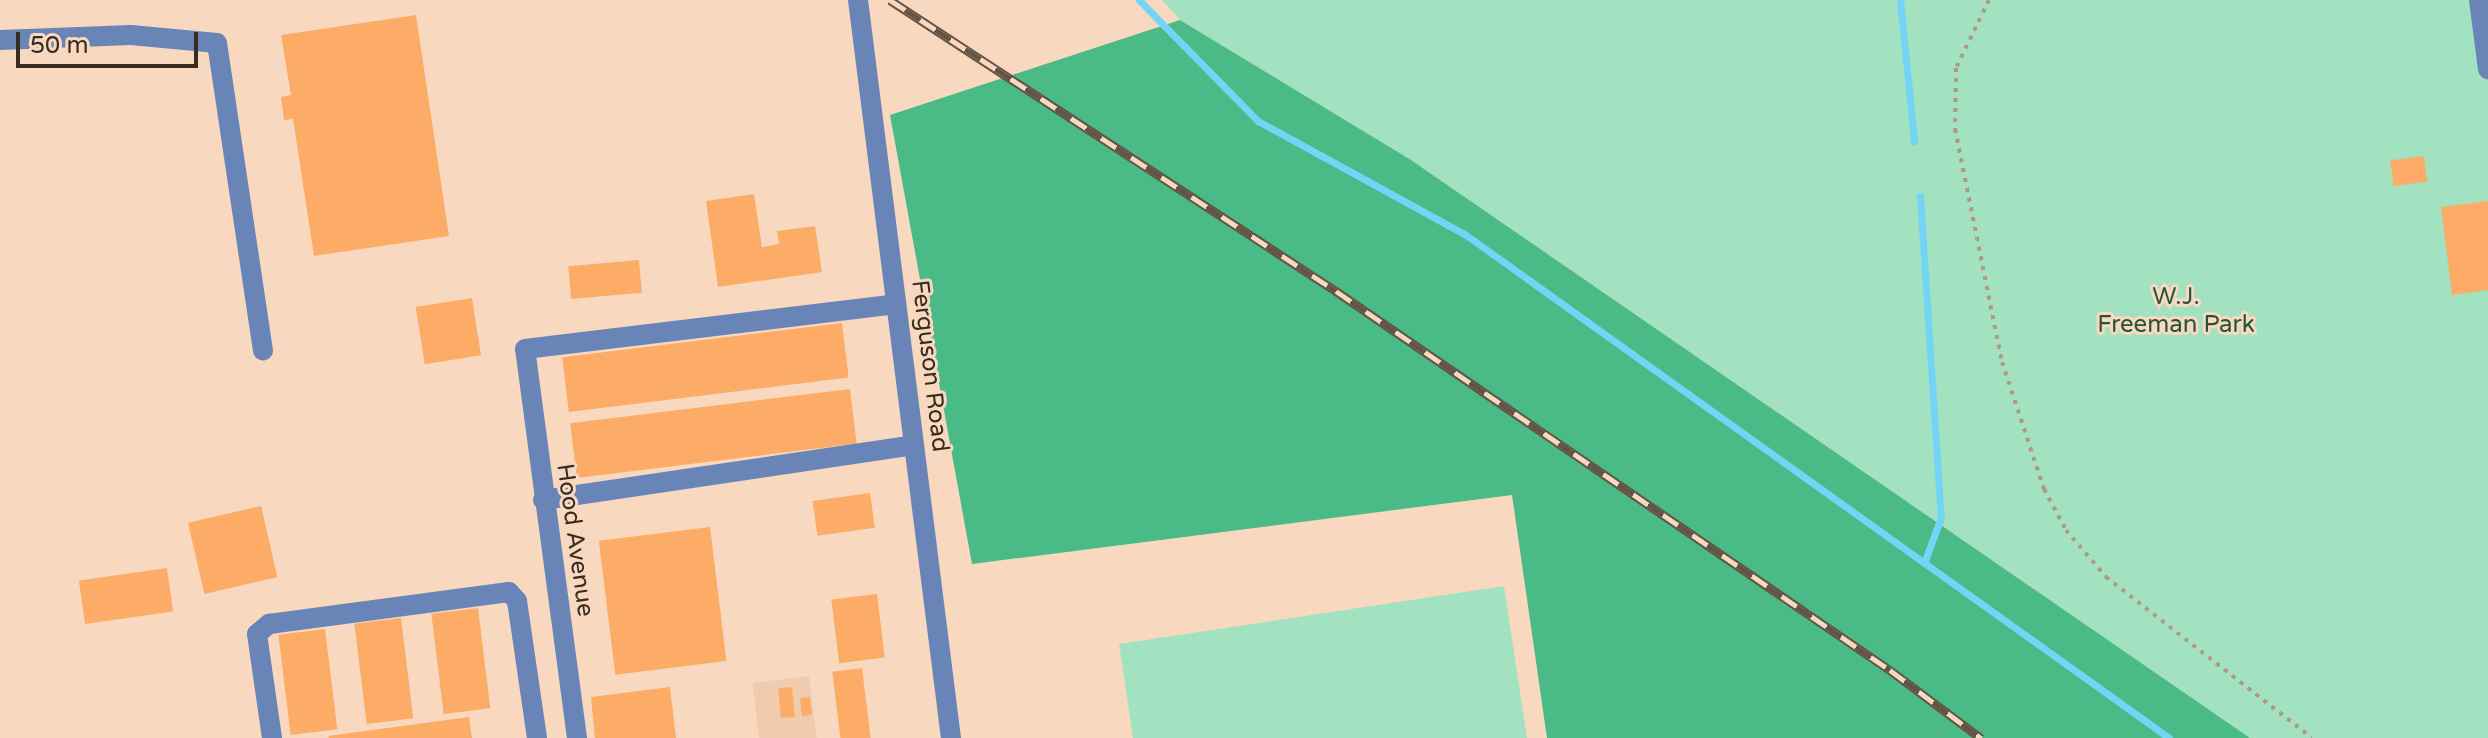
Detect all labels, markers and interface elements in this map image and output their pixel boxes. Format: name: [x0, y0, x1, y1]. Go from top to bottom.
scale bar: [20, 16, 202, 66]
text: 50 m: [30, 31, 88, 60]
street label: Ferguson Road: [905, 278, 955, 454]
park label: W.J. Freeman Park: [2097, 283, 2255, 339]
street label: Hood Avenue: [550, 462, 600, 618]

